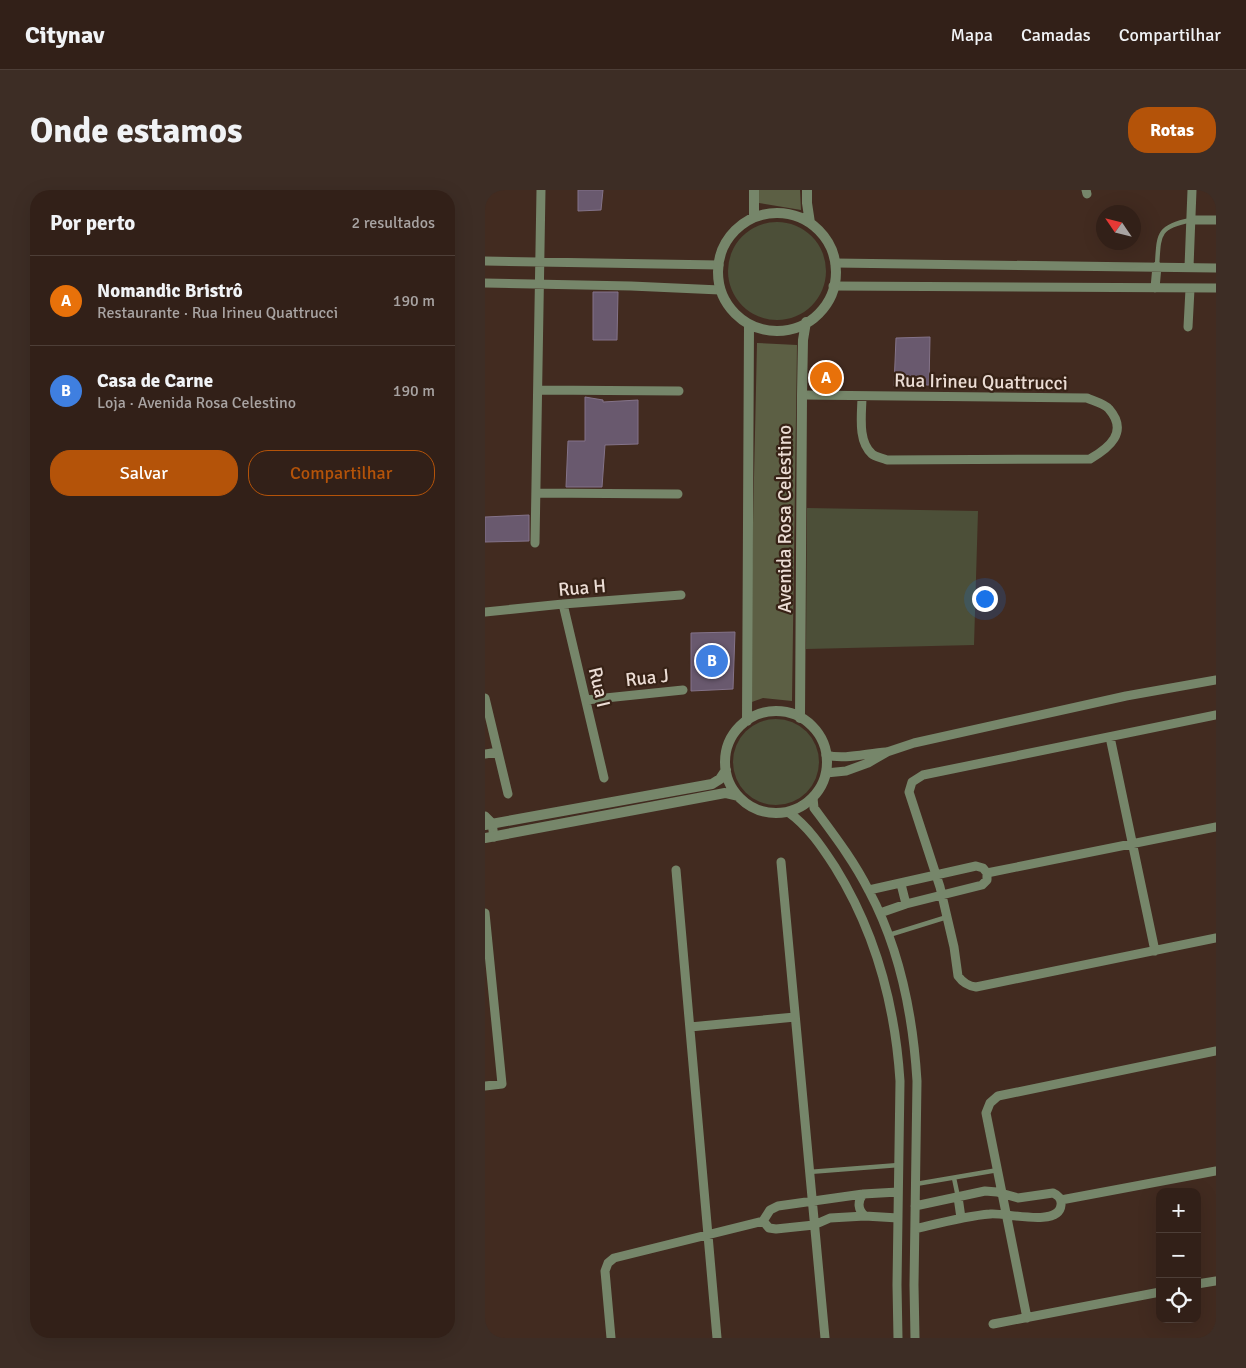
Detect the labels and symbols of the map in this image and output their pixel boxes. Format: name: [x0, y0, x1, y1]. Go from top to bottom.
north arrow: [1096, 205, 1141, 250]
pin: A: [810, 359, 842, 397]
street label: Rua Irineu Quattrucci: [894, 368, 1068, 396]
street label: Avenida Rosa Celestino: [773, 425, 797, 613]
street label: Rua H: [557, 574, 607, 602]
your location: [972, 586, 998, 612]
pin: B: [696, 642, 728, 680]
street label: Rua J: [624, 664, 670, 692]
street label: Rua I: [583, 665, 615, 710]

